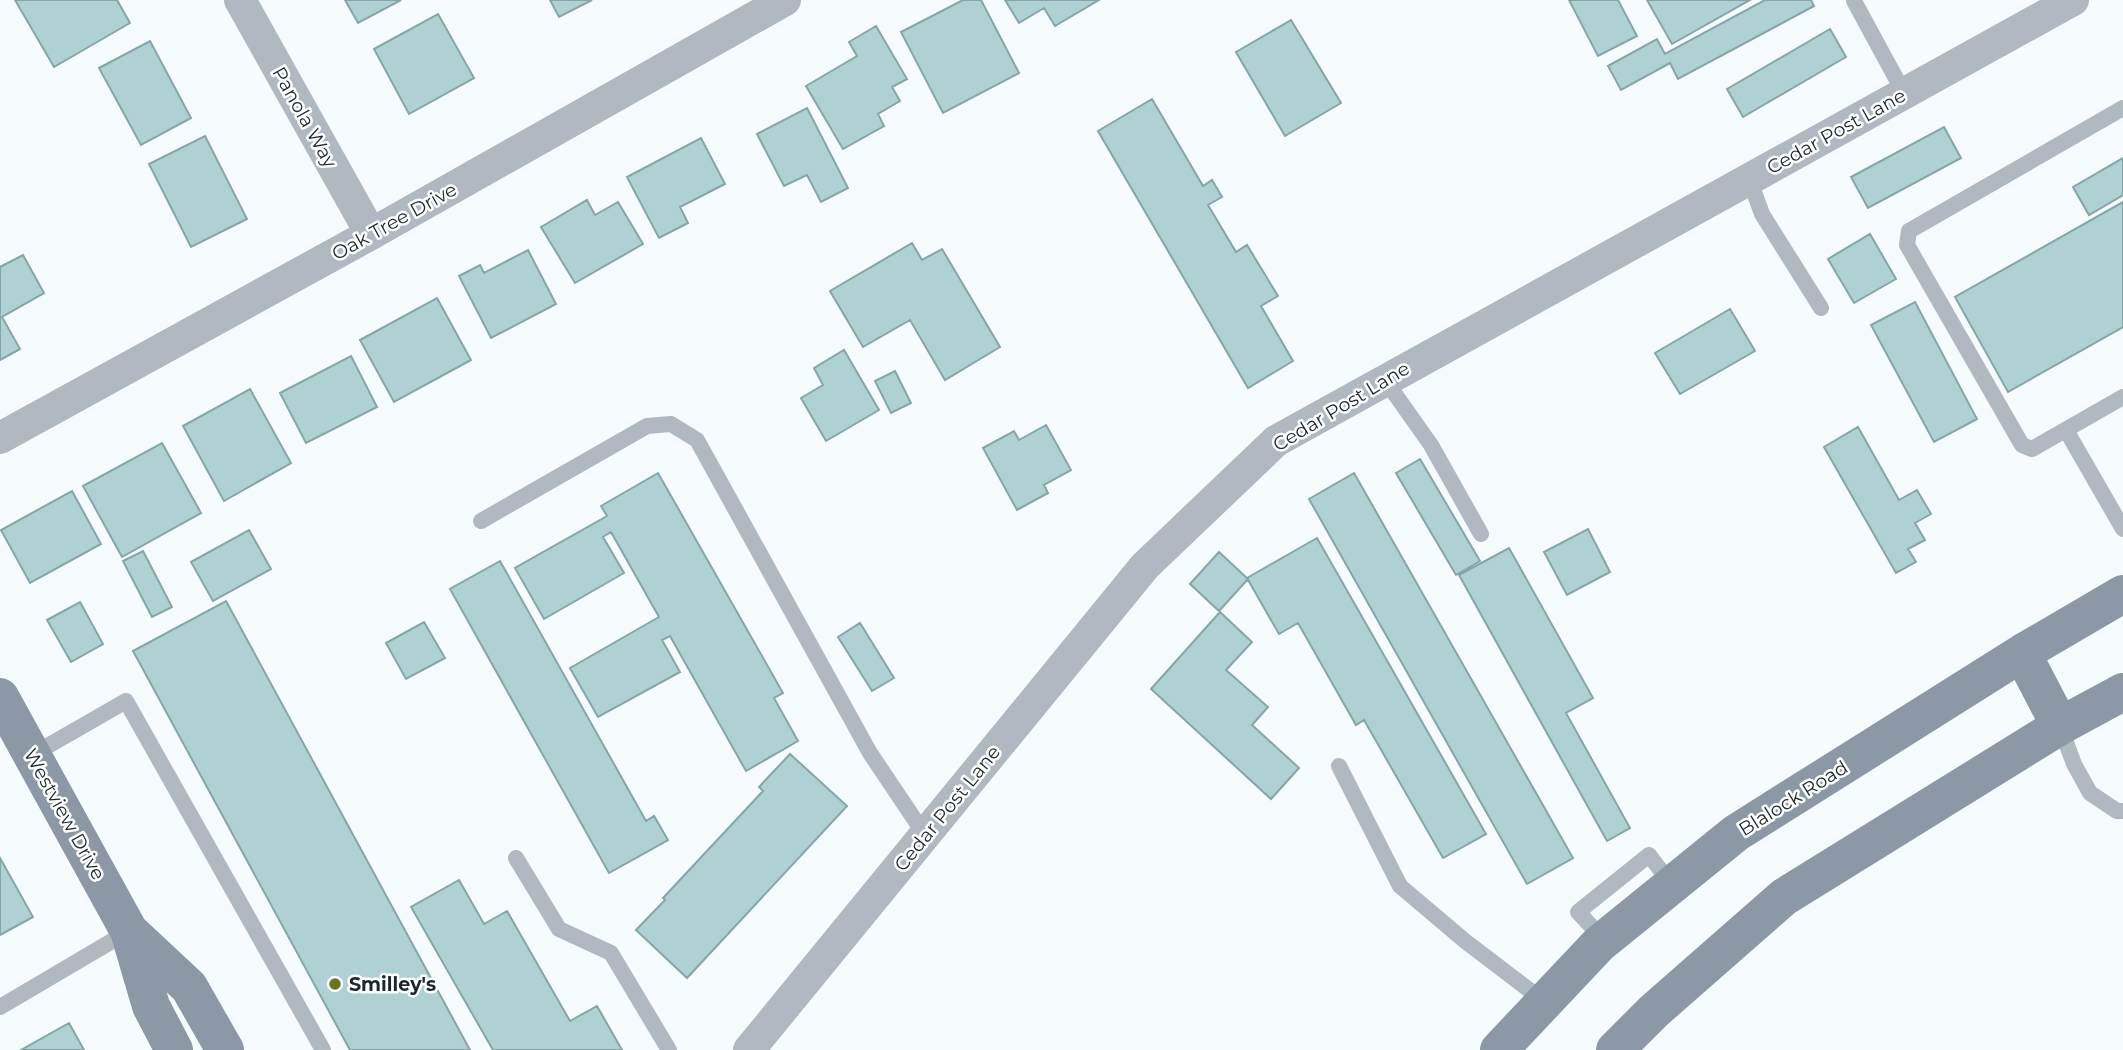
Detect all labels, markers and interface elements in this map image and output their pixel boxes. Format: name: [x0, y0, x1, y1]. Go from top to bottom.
street label: Panola Way: [267, 63, 342, 172]
street label: Cedar Post Lane: [1763, 84, 1910, 179]
street label: Oak Tree Drive: [328, 178, 461, 265]
street label: Cedar Post Lane: [1269, 357, 1414, 456]
street label: Cedar Post Lane: [890, 741, 1005, 876]
street label: Westview Drive: [19, 745, 110, 884]
street label: Blalock Road: [1734, 756, 1852, 841]
place label: Smilley's: [349, 973, 436, 996]
marker: Smilley's: [327, 976, 343, 992]

